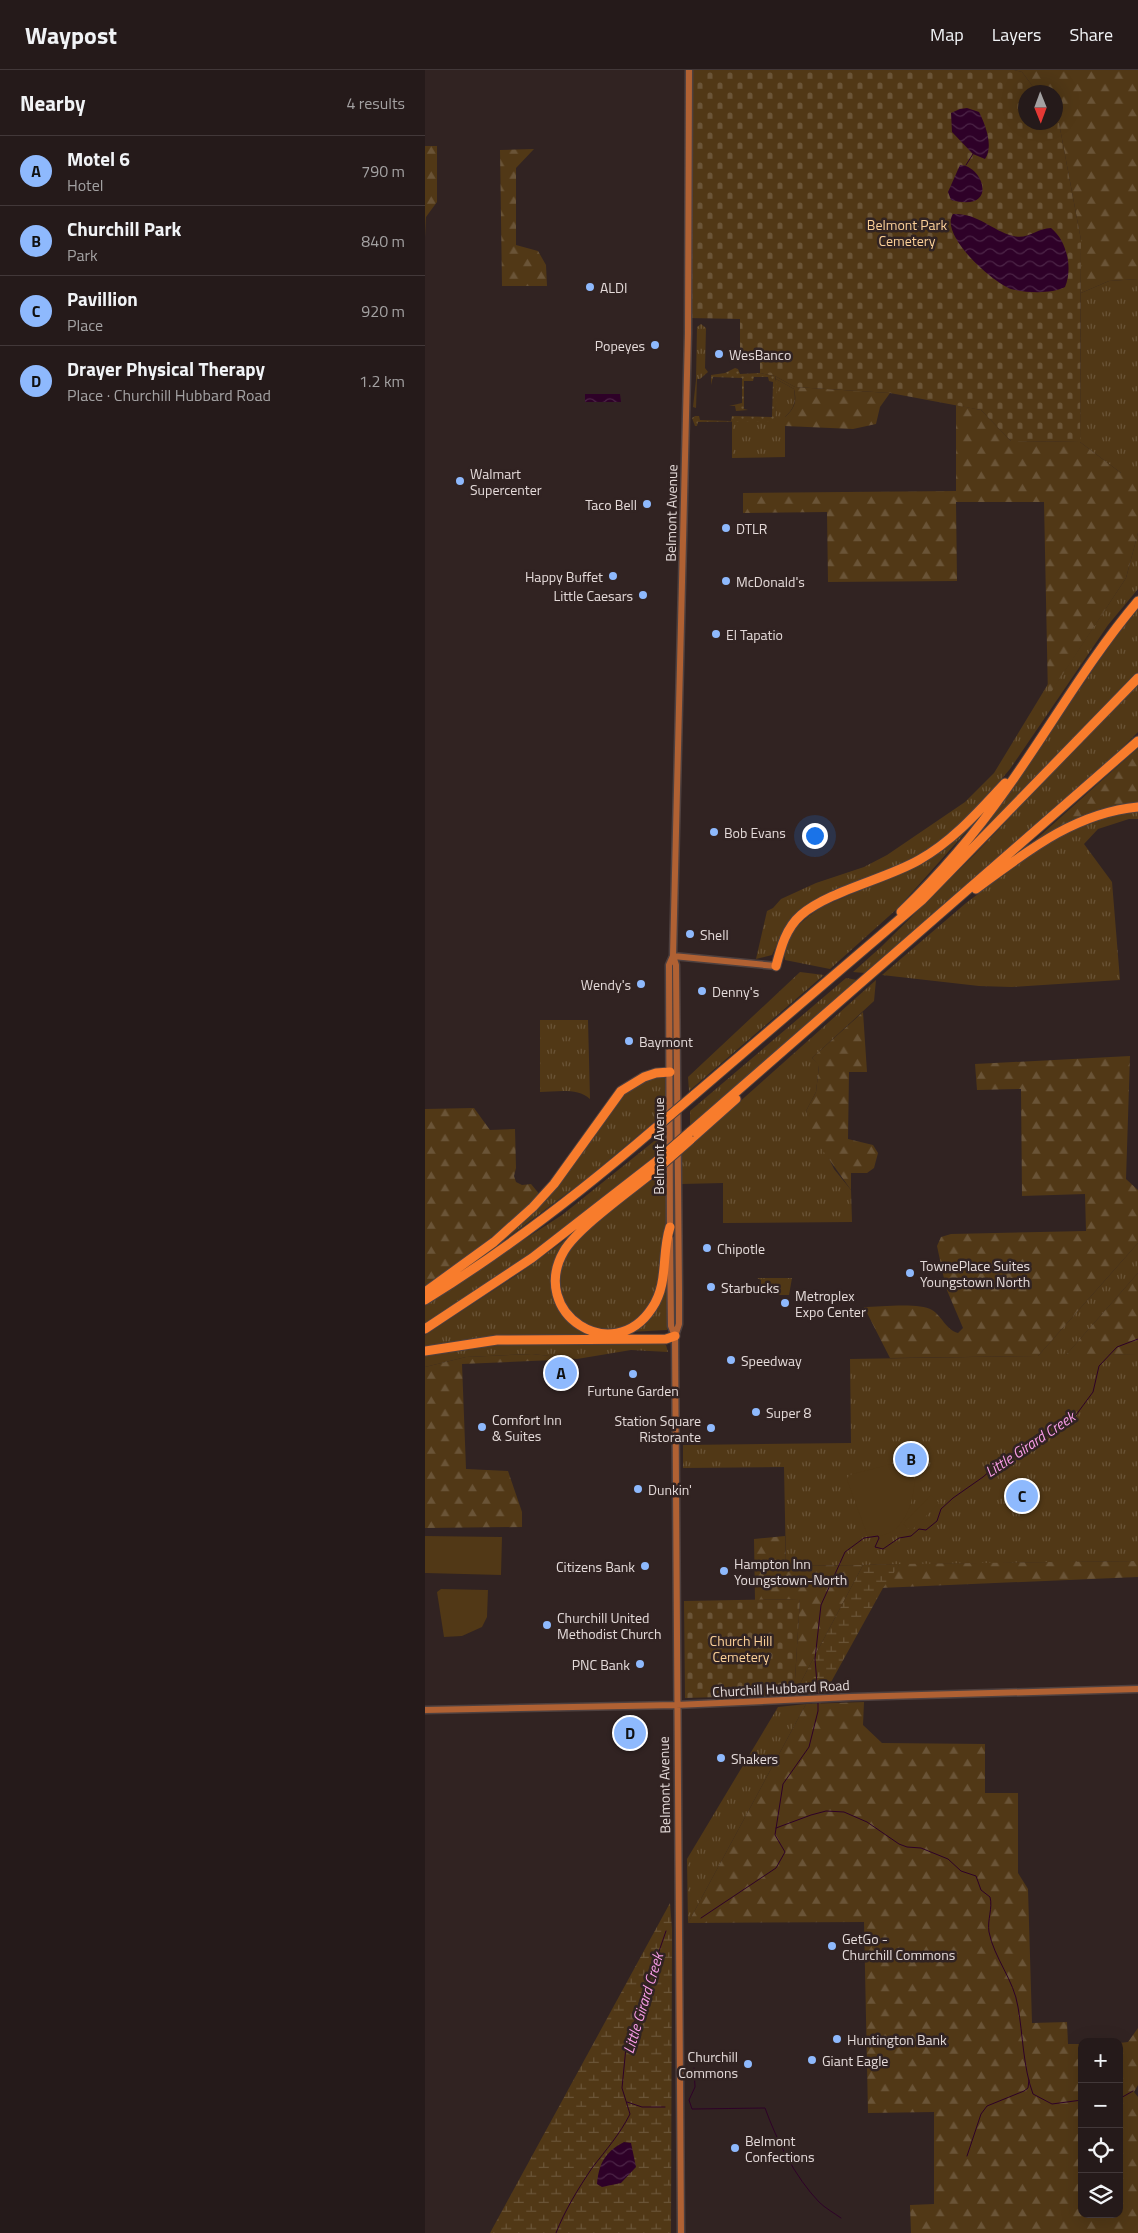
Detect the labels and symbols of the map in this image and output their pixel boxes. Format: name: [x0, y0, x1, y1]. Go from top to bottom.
north arrow: [1018, 85, 1063, 130]
park label: Belmont Park Cemetery: [867, 214, 947, 251]
place label: ALDI: [600, 277, 628, 298]
marker: ALDI: [584, 281, 596, 293]
place label: Popeyes: [595, 335, 645, 356]
marker: Popeyes: [649, 339, 661, 351]
place label: WesBanco: [729, 344, 791, 365]
marker: WesBanco: [713, 348, 725, 360]
place label: Walmart Supercenter: [470, 463, 542, 500]
street label: Belmont Avenue: [660, 464, 682, 562]
marker: Walmart Supercenter: [454, 475, 466, 487]
place label: Taco Bell: [585, 494, 637, 515]
marker: Taco Bell: [641, 498, 653, 510]
place label: DTLR: [736, 518, 767, 539]
marker: DTLR: [720, 522, 732, 534]
place label: Happy Buffet: [525, 566, 603, 587]
marker: Happy Buffet: [607, 570, 619, 582]
place label: McDonald's: [736, 571, 805, 592]
marker: McDonald's: [720, 575, 732, 587]
place label: Little Caesars: [553, 585, 633, 606]
marker: Little Caesars: [637, 589, 649, 601]
place label: El Tapatio: [726, 624, 783, 645]
marker: El Tapatio: [710, 628, 722, 640]
place label: Bob Evans: [724, 822, 786, 843]
your location: [802, 823, 828, 849]
marker: Bob Evans: [708, 826, 720, 838]
place label: Shell: [700, 924, 729, 945]
marker: Shell: [684, 928, 696, 940]
place label: Wendy's: [581, 974, 631, 995]
marker: Wendy's: [635, 978, 647, 990]
place label: Denny's: [712, 981, 759, 1002]
marker: Denny's: [696, 985, 708, 997]
place label: Baymont: [639, 1031, 693, 1052]
marker: Baymont: [623, 1035, 635, 1047]
street label: Belmont Avenue: [648, 1097, 669, 1195]
place label: Chipotle: [717, 1238, 765, 1259]
marker: Chipotle: [701, 1242, 713, 1254]
place label: TownePlace Suites Youngstown North: [920, 1255, 1030, 1292]
marker: TownePlace Suites Youngstown North: [904, 1267, 916, 1279]
place label: Starbucks: [721, 1277, 779, 1298]
marker: Starbucks: [705, 1281, 717, 1293]
place label: Metroplex Expo Center: [795, 1285, 866, 1322]
marker: Metroplex Expo Center: [779, 1297, 791, 1309]
place label: Speedway: [741, 1350, 802, 1371]
pin: A: [545, 1354, 577, 1392]
marker: Speedway: [725, 1354, 737, 1366]
marker: Furtune Garden: [627, 1368, 639, 1380]
place label: Furtune Garden: [587, 1380, 679, 1401]
place label: Super 8: [766, 1402, 811, 1423]
water label: Little Girard Creek: [980, 1404, 1082, 1483]
marker: Super 8: [750, 1406, 762, 1418]
place label: Comfort Inn & Suites: [492, 1409, 562, 1446]
place label: Station Square Ristorante: [614, 1410, 701, 1447]
marker: Comfort Inn & Suites: [476, 1421, 488, 1433]
marker: Station Square Ristorante: [705, 1422, 717, 1434]
pin: B: [895, 1440, 927, 1478]
pin: C: [1006, 1477, 1038, 1515]
place label: Dunkin': [648, 1479, 692, 1500]
marker: Dunkin': [632, 1483, 644, 1495]
place label: Hampton Inn Youngstown-North: [734, 1553, 847, 1590]
place label: Citizens Bank: [556, 1556, 635, 1577]
marker: Citizens Bank: [639, 1560, 651, 1572]
marker: Hampton Inn Youngstown-North: [718, 1565, 730, 1577]
place label: Churchill United Methodist Church: [557, 1607, 661, 1644]
marker: Churchill United Methodist Church: [541, 1619, 553, 1631]
park label: Church Hill Cemetery: [710, 1630, 772, 1667]
place label: PNC Bank: [572, 1654, 630, 1675]
marker: PNC Bank: [634, 1658, 646, 1670]
street label: Churchill Hubbard Road: [712, 1674, 850, 1702]
pin: D: [614, 1714, 646, 1752]
street label: Belmont Avenue: [653, 1736, 675, 1834]
place label: Shakers: [731, 1748, 778, 1769]
marker: Shakers: [715, 1752, 727, 1764]
place label: GetGo - Churchill Commons: [842, 1928, 955, 1965]
marker: GetGo - Churchill Commons: [826, 1940, 838, 1952]
water label: Little Girard Creek: [617, 1948, 670, 2056]
place label: Huntington Bank: [847, 2029, 947, 2050]
marker: Huntington Bank: [831, 2033, 843, 2045]
place label: Churchill Commons: [678, 2046, 738, 2083]
place label: Giant Eagle: [822, 2050, 888, 2071]
marker: Giant Eagle: [806, 2054, 818, 2066]
marker: Churchill Commons: [742, 2058, 754, 2070]
place label: Belmont Confections: [745, 2130, 814, 2167]
marker: Belmont Confections: [729, 2142, 741, 2154]

